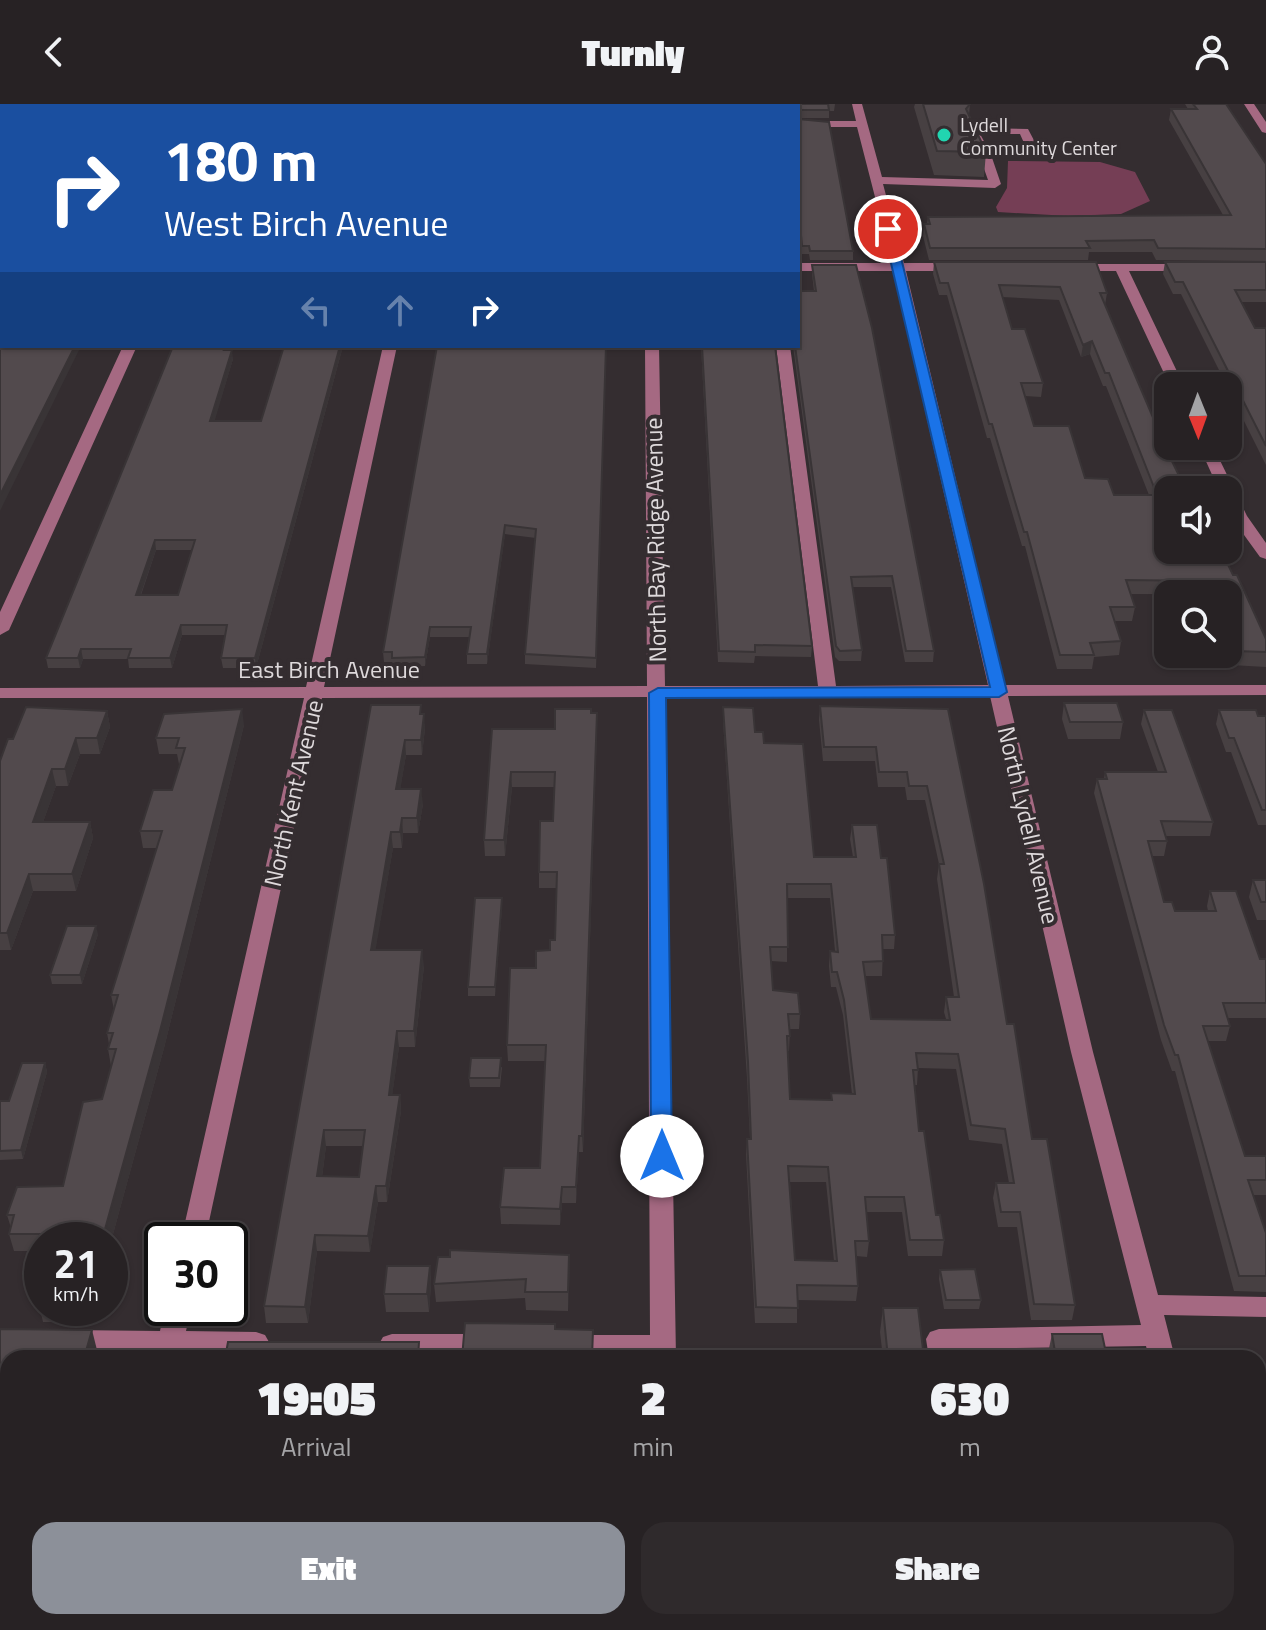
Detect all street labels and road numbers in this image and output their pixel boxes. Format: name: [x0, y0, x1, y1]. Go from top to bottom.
street label: North Bay Ridge Avenue: [635, 417, 675, 663]
street label: East Birch Avenue: [238, 651, 420, 687]
street label: North Kent Avenue: [254, 696, 332, 890]
street label: North Lydell Avenue: [989, 723, 1069, 927]

